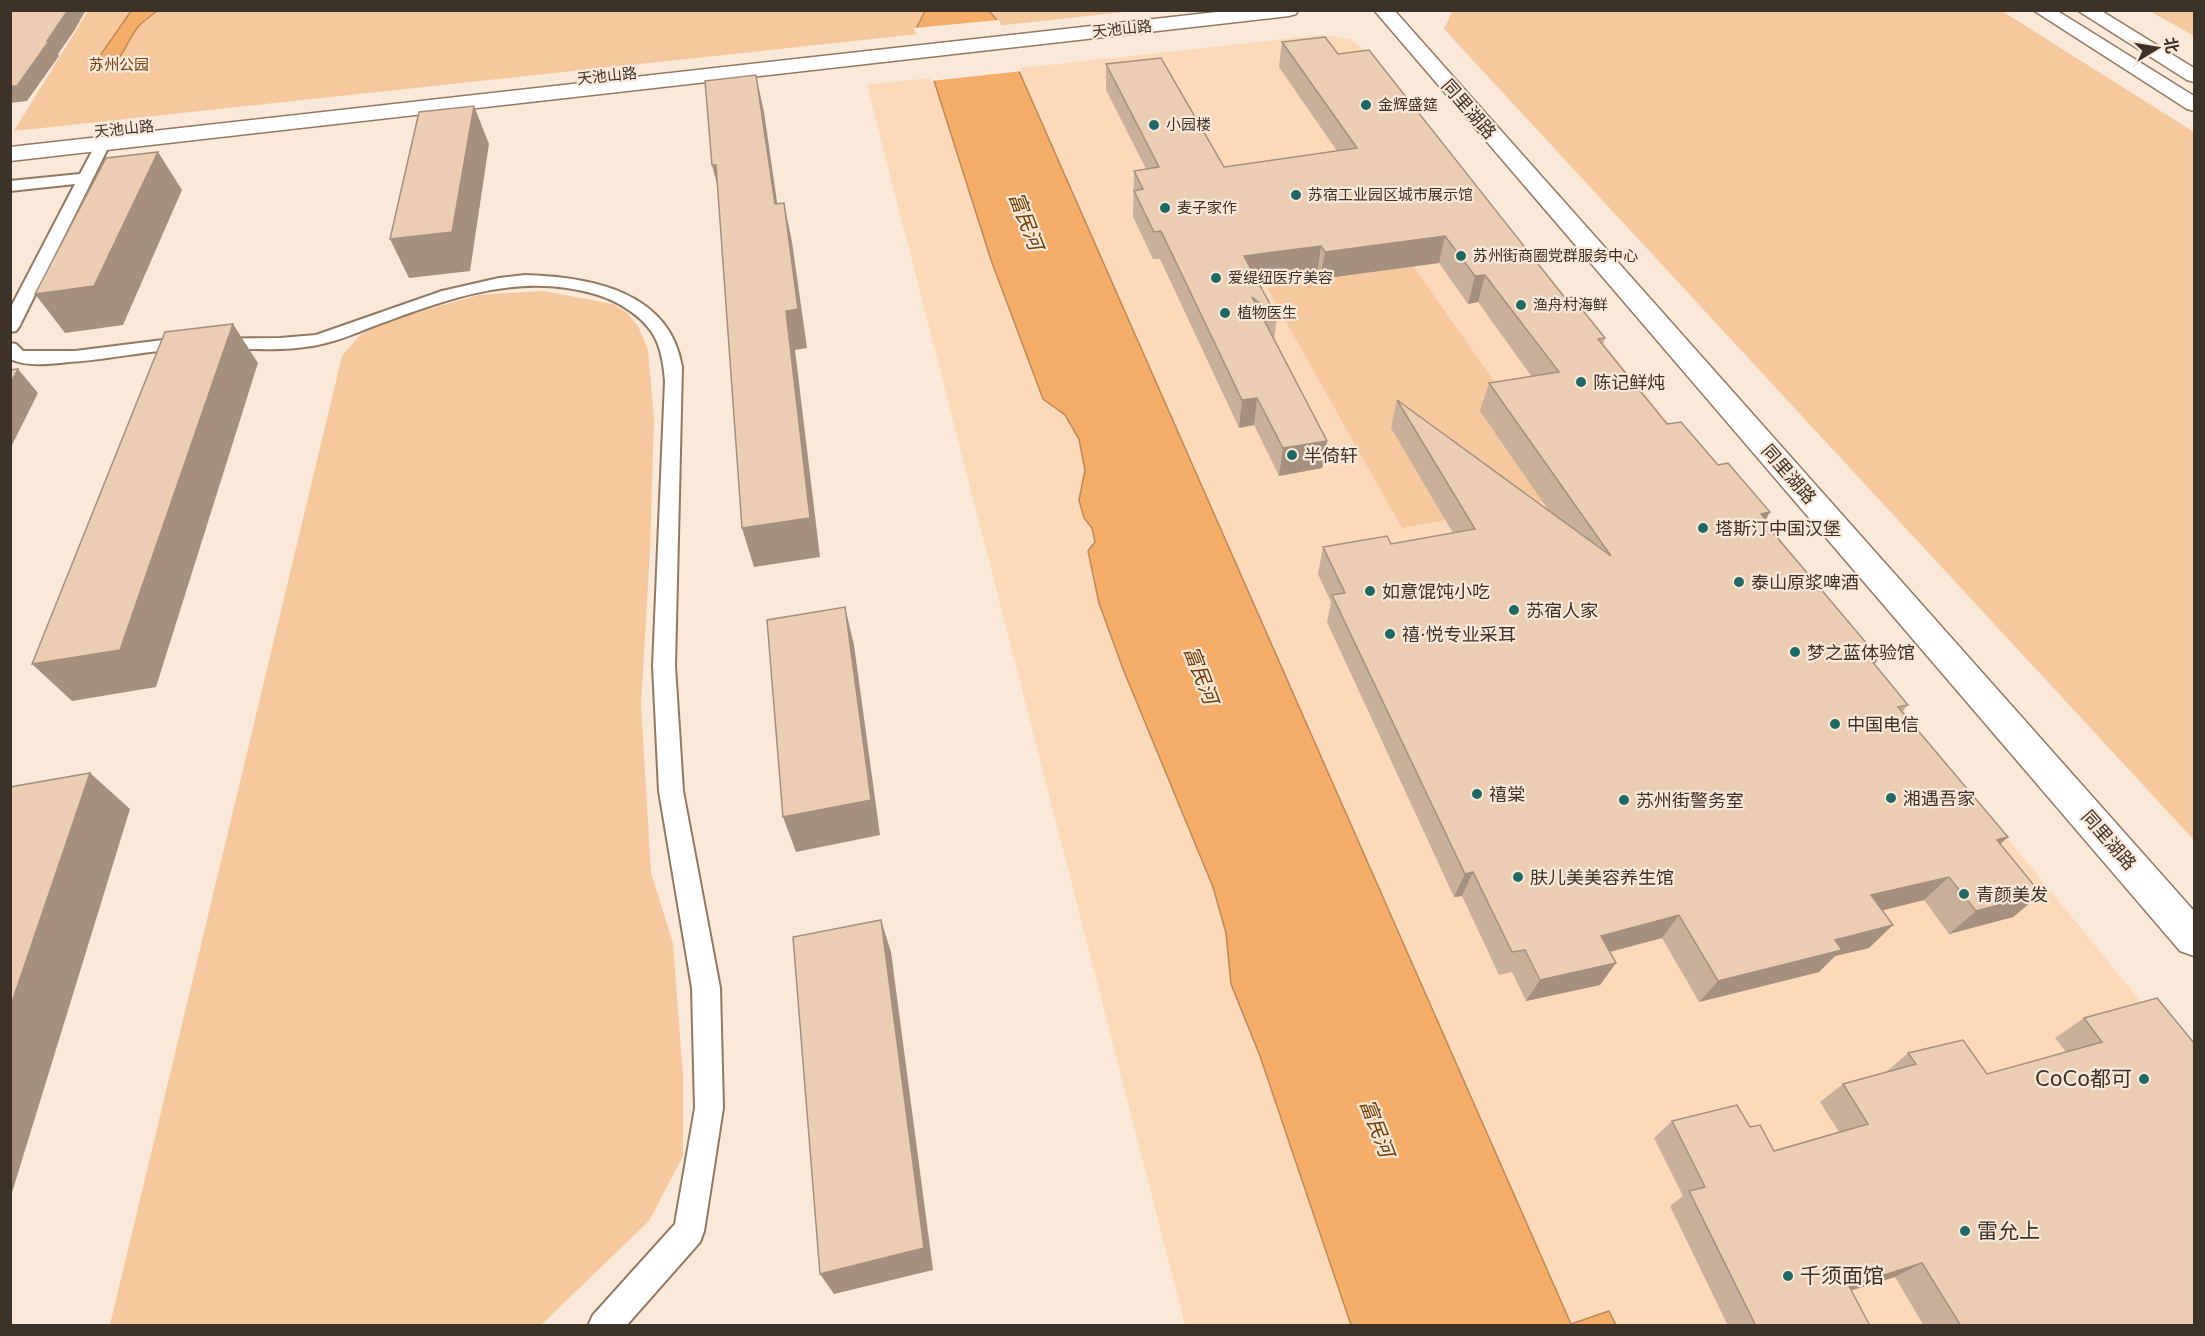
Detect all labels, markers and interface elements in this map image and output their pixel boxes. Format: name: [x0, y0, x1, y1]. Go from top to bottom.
street label: 天池山路: [1091, 17, 1153, 41]
north arrow: [2127, 18, 2187, 78]
text: 北: [2160, 36, 2182, 55]
park label: 苏州公园: [89, 56, 149, 74]
street label: 天池山路: [576, 64, 638, 88]
street label: 同里湖路: [1437, 75, 1501, 143]
place label: 金辉盛筵: [1378, 96, 1438, 114]
marker: 金辉盛筵: [1359, 98, 1373, 112]
place label: 小园楼: [1166, 116, 1211, 134]
street label: 天池山路: [93, 117, 155, 141]
marker: 小园楼: [1147, 118, 1161, 132]
place label: 苏宿工业园区城市展示馆: [1308, 186, 1473, 204]
marker: 苏宿工业园区城市展示馆: [1289, 188, 1303, 202]
water label: 富民河: [1004, 189, 1049, 257]
place label: 麦子家作: [1177, 199, 1237, 217]
marker: 麦子家作: [1158, 201, 1172, 215]
place label: 苏州街商圈党群服务中心: [1473, 247, 1638, 265]
marker: 苏州街商圈党群服务中心: [1454, 249, 1468, 263]
place label: 爱缇纽医疗美容: [1228, 269, 1333, 287]
marker: 爱缇纽医疗美容: [1209, 271, 1223, 285]
place label: 渔舟村海鲜: [1533, 296, 1608, 314]
marker: 渔舟村海鲜: [1514, 298, 1528, 312]
place label: 植物医生: [1237, 304, 1297, 322]
marker: 植物医生: [1218, 306, 1232, 320]
place label: 陈记鲜炖: [1593, 372, 1665, 393]
marker: 陈记鲜炖: [1574, 375, 1588, 389]
street label: 同里湖路: [1757, 440, 1821, 508]
place label: 半倚轩: [1304, 445, 1358, 466]
marker: 半倚轩: [1285, 448, 1299, 462]
place label: 塔斯汀中国汉堡: [1715, 518, 1841, 539]
marker: 塔斯汀中国汉堡: [1696, 521, 1710, 535]
place label: 泰山原浆啤酒: [1751, 572, 1859, 593]
marker: 泰山原浆啤酒: [1732, 575, 1746, 589]
place label: 如意馄饨小吃: [1382, 581, 1490, 602]
marker: 如意馄饨小吃: [1363, 584, 1377, 598]
place label: 苏宿人家: [1526, 600, 1598, 621]
marker: 苏宿人家: [1507, 603, 1521, 617]
place label: 禧·悦专业采耳: [1402, 624, 1516, 645]
marker: 禧·悦专业采耳: [1383, 627, 1397, 641]
place label: 梦之蓝体验馆: [1807, 642, 1915, 663]
water label: 富民河: [1179, 643, 1224, 711]
marker: 梦之蓝体验馆: [1788, 645, 1802, 659]
place label: 中国电信: [1847, 714, 1919, 735]
marker: 中国电信: [1828, 717, 1842, 731]
place label: 禧棠: [1489, 784, 1525, 805]
marker: 禧棠: [1470, 787, 1484, 801]
place label: 湘遇吾家: [1903, 788, 1975, 809]
place label: 苏州街警务室: [1636, 790, 1744, 811]
marker: 湘遇吾家: [1884, 791, 1898, 805]
marker: 苏州街警务室: [1617, 793, 1631, 807]
street label: 同里湖路: [2077, 806, 2141, 874]
place label: 肤儿美美容养生馆: [1530, 867, 1674, 888]
marker: 肤儿美美容养生馆: [1511, 870, 1525, 884]
place label: 青颜美发: [1976, 884, 2048, 905]
marker: 青颜美发: [1957, 887, 1971, 901]
place label: CoCo都可: [2035, 1067, 2132, 1091]
marker: CoCo都可: [2137, 1072, 2151, 1086]
water label: 富民河: [1355, 1096, 1400, 1164]
place label: 雷允上: [1977, 1219, 2040, 1243]
marker: 雷允上: [1958, 1224, 1972, 1238]
place label: 千须面馆: [1800, 1264, 1884, 1288]
marker: 千须面馆: [1781, 1269, 1795, 1283]

